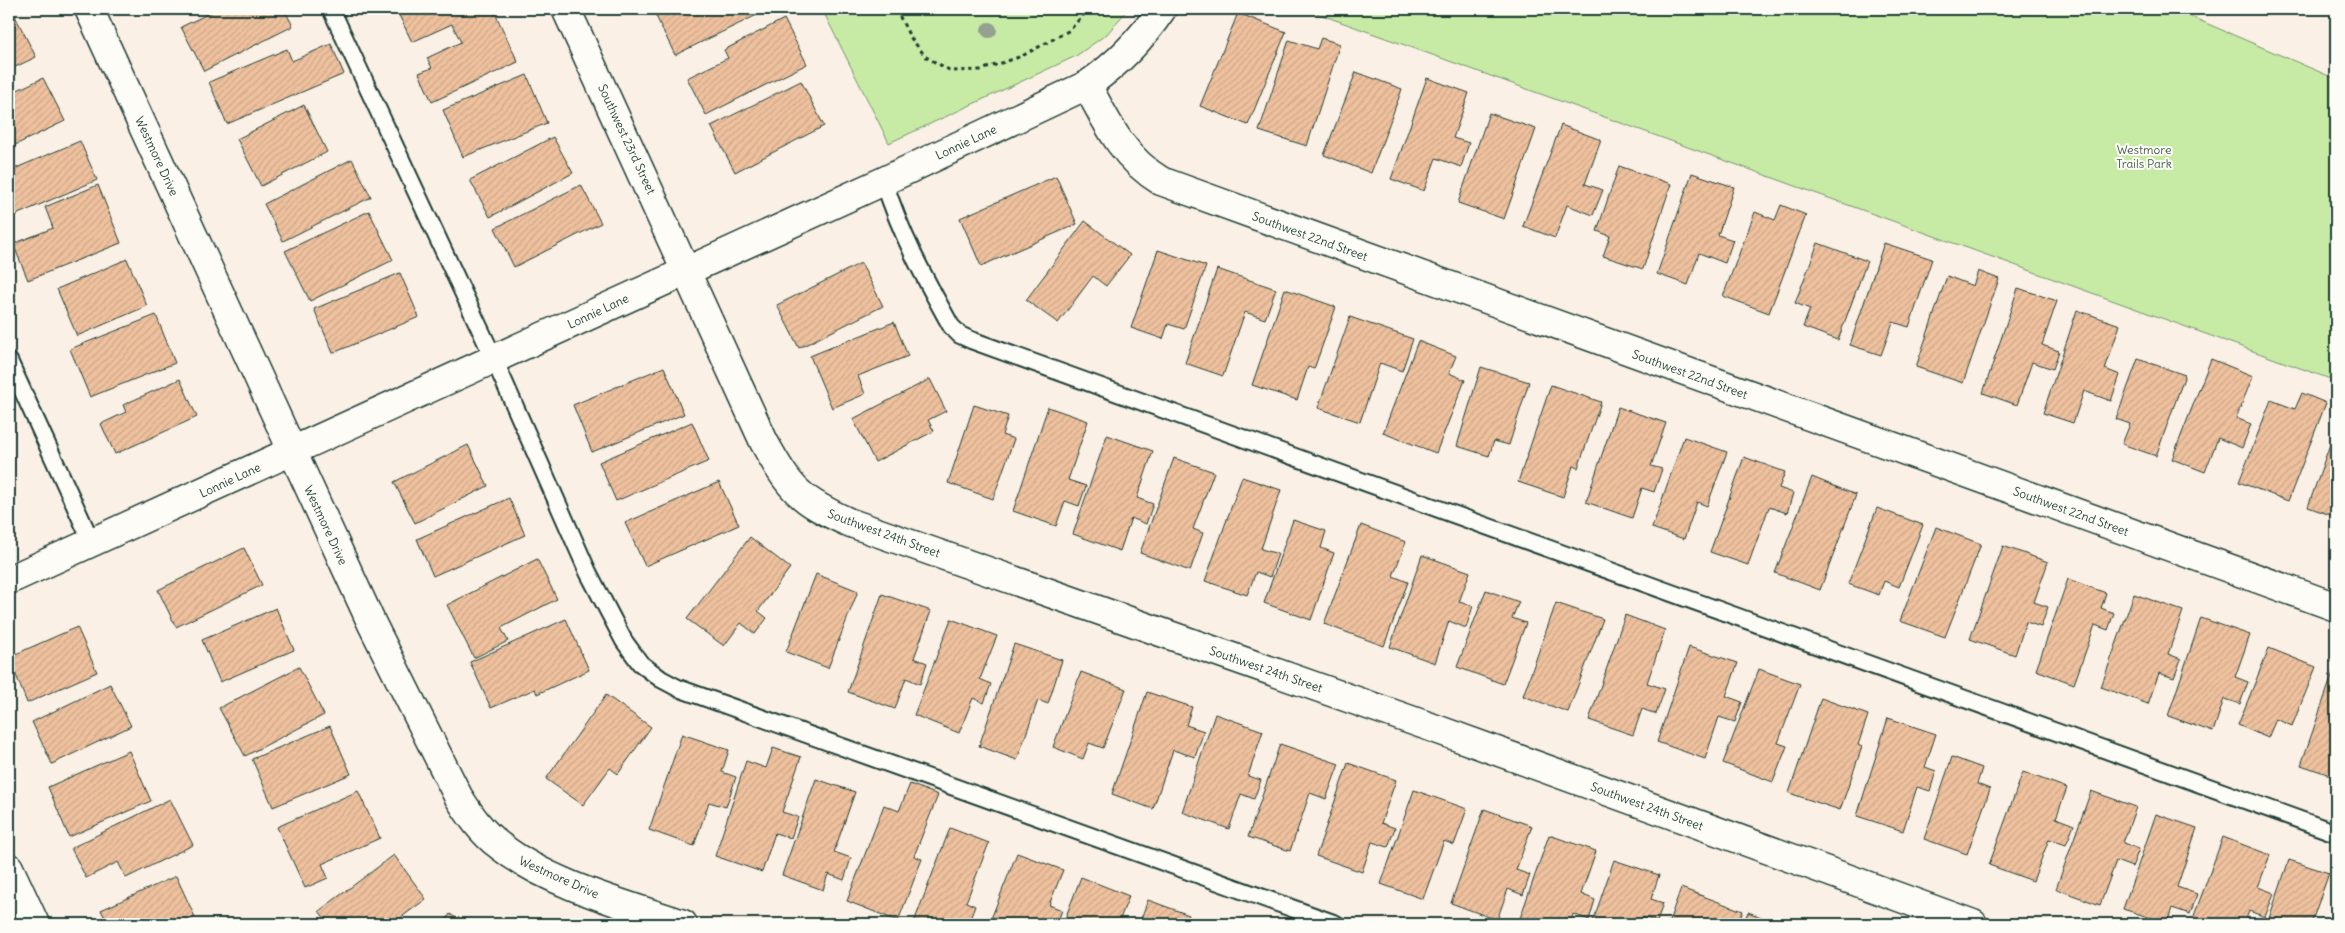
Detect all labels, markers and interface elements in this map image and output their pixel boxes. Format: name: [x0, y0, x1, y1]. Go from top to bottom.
street label: Southwest 23rd Street: [595, 82, 659, 196]
street label: Westmore Drive: [132, 114, 182, 198]
street label: Lonnie Lane: [933, 121, 999, 163]
park label: Westmore Trails Park: [2116, 142, 2172, 171]
street label: Southwest 22nd Street: [1250, 208, 1370, 264]
street label: Lonnie Lane: [565, 290, 631, 332]
street label: Southwest 22nd Street: [1630, 346, 1750, 402]
street label: Lonnie Lane: [197, 459, 263, 501]
street label: Westmore Drive: [301, 483, 351, 567]
street label: Southwest 22nd Street: [2011, 483, 2131, 539]
street label: Southwest 24th Street: [826, 506, 942, 560]
street label: Southwest 24th Street: [1207, 643, 1325, 695]
street label: Southwest 24th Street: [1589, 779, 1705, 833]
street label: Westmore Drive: [517, 853, 601, 901]

